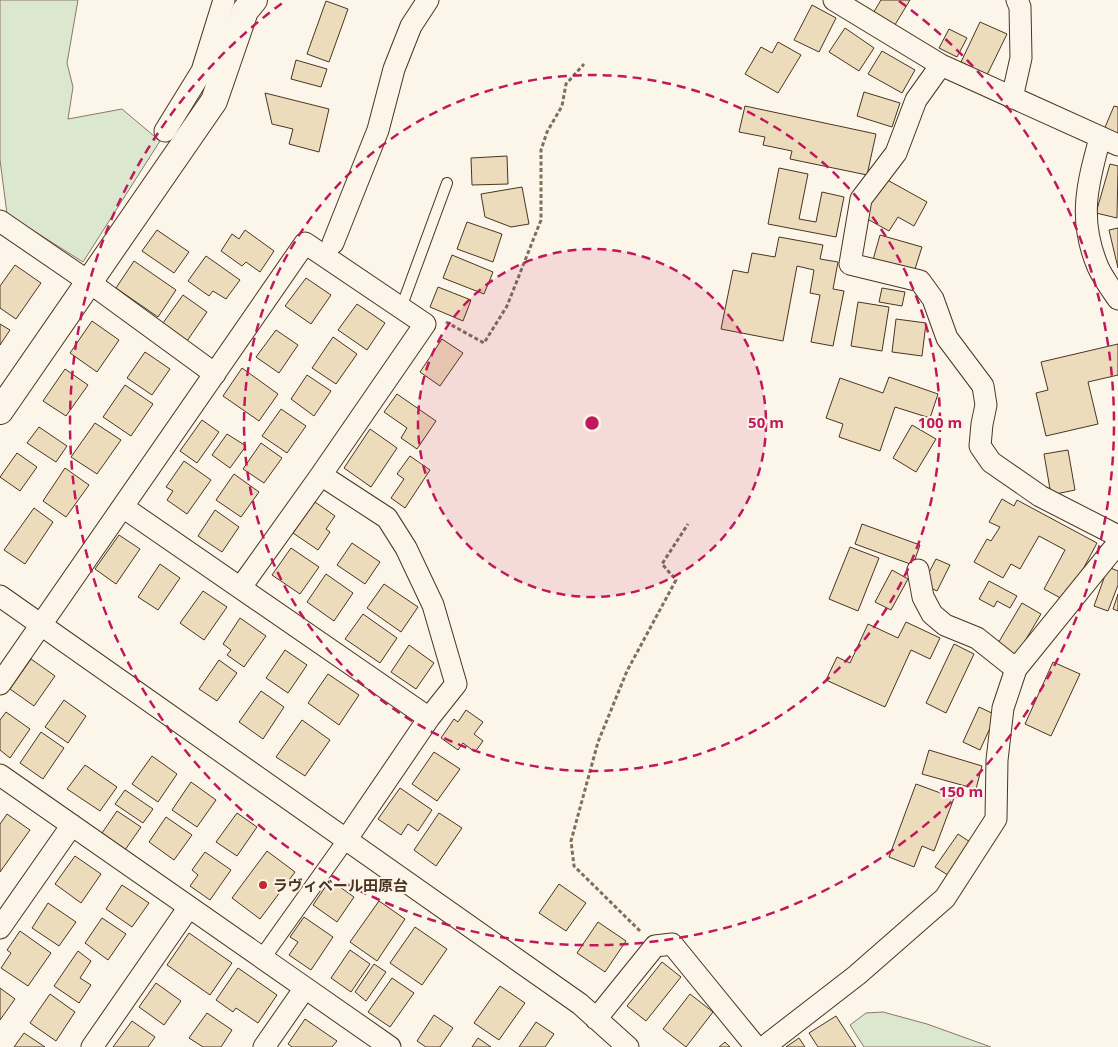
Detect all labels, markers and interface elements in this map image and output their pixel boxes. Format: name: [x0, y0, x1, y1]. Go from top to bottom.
text: 50 m: [748, 412, 784, 432]
text: 100 m: [918, 412, 962, 432]
centre of rings: [583, 414, 601, 432]
text: 150 m: [939, 781, 983, 801]
place label: ラヴィベール田原台: [273, 875, 408, 895]
marker: ラヴィベール田原台: [257, 879, 269, 891]

